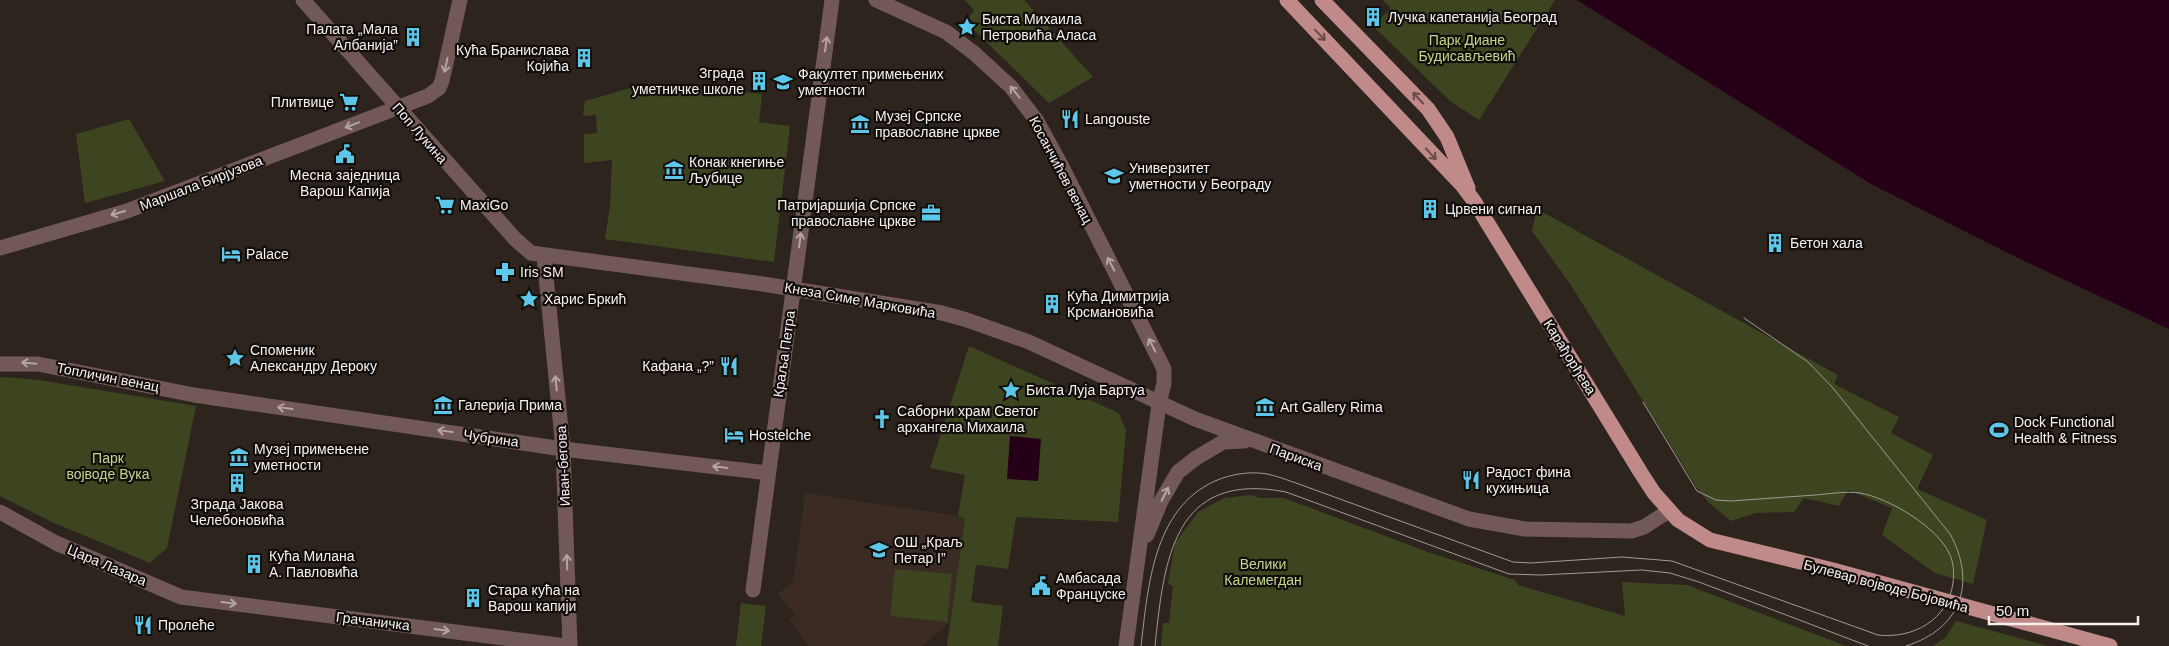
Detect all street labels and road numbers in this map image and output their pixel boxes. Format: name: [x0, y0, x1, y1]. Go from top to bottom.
street label: Поп Лукина: [389, 99, 451, 167]
street label: Косанчићев венац: [1026, 114, 1096, 226]
street label: Маршала Бирјузова: [137, 152, 265, 214]
street label: Кнеза Симе Марковића: [783, 279, 937, 321]
street label: Краља Петра: [770, 309, 798, 398]
street label: Карађорђева: [1541, 316, 1600, 398]
street label: Топличин венац: [55, 359, 161, 395]
street label: Иван-бегова: [553, 425, 573, 507]
street label: Чубрина: [462, 426, 520, 450]
street label: Париска: [1268, 440, 1325, 474]
street label: Цара Лазара: [65, 541, 149, 589]
street label: Булевар војводе Бојовића: [1802, 556, 1970, 616]
street label: Грачаничка: [335, 609, 411, 633]

